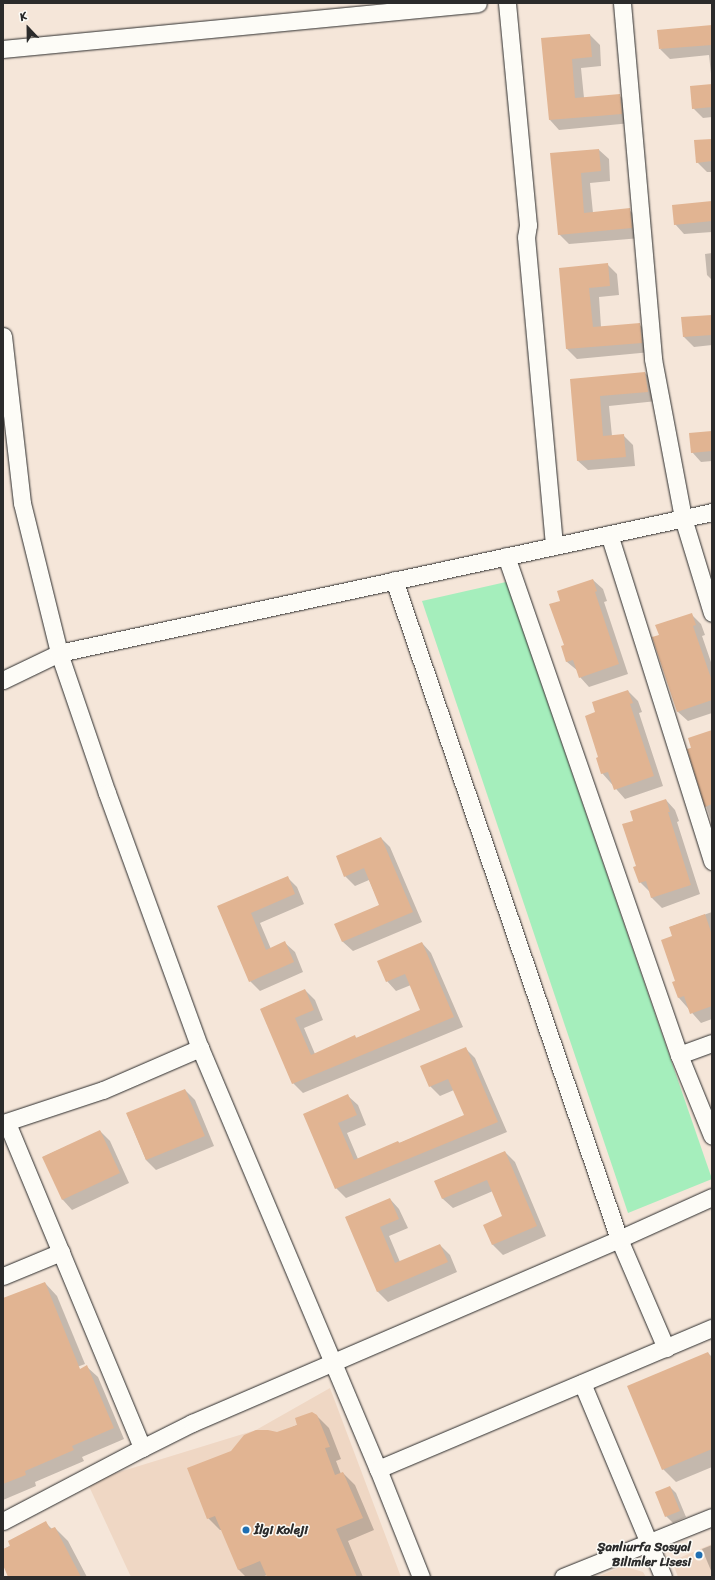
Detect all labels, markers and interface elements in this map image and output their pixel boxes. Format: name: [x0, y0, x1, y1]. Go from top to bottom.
text: K: [17, 6, 30, 26]
north arrow: [8, 8, 48, 48]
place label: İlgi Koleji: [254, 1522, 309, 1538]
marker: İlgi Koleji: [241, 1525, 251, 1535]
place label: Şanlıurfa Sosyal Bilimler Lisesi: [596, 1540, 691, 1571]
marker: Şanlıurfa Sosyal Bilimler Lisesi: [694, 1550, 704, 1560]

